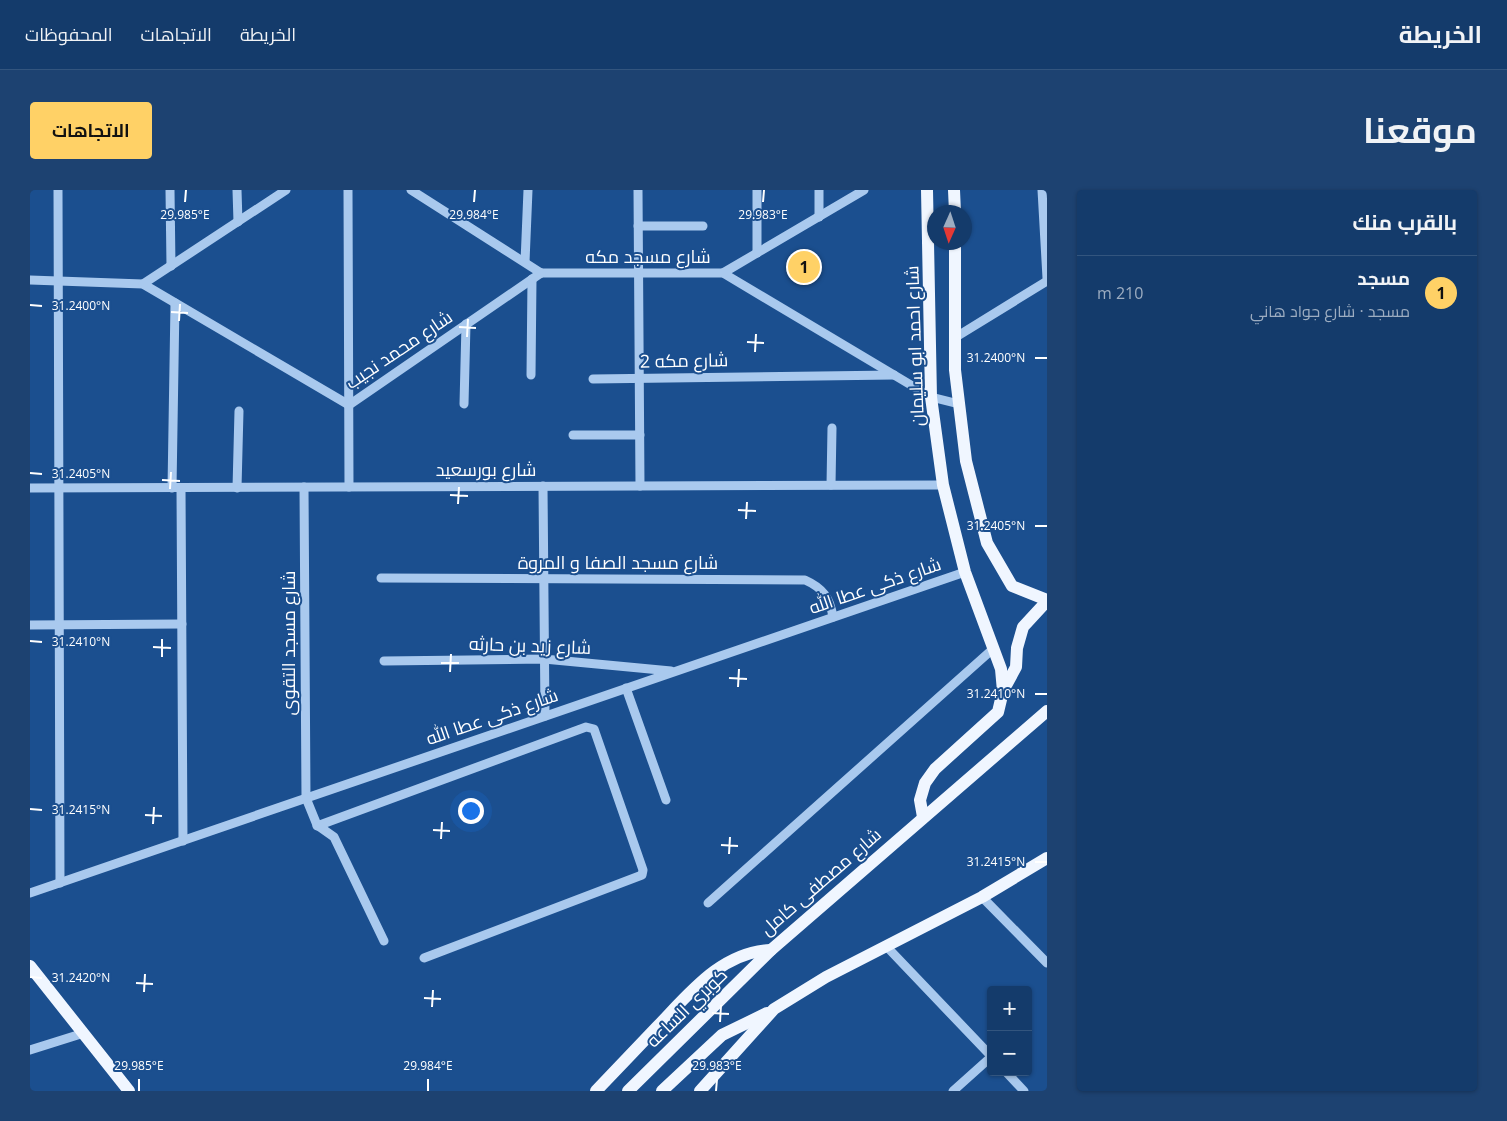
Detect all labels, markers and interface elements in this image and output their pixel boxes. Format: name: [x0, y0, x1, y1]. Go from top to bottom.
text: الخريطة: [1399, 17, 1482, 50]
text: المحفوظات: [25, 22, 113, 46]
text: الاتجاهات: [141, 22, 212, 46]
text: الخريطة: [240, 22, 296, 46]
button: الاتجاهات: [30, 102, 152, 159]
text: موقعنا: [1363, 106, 1477, 153]
north arrow: [927, 205, 972, 250]
text: 29.985°E: [160, 206, 210, 223]
text: 29.984°E: [449, 206, 499, 223]
text: 29.983°E: [738, 206, 788, 223]
text: بالقرب منك: [1352, 208, 1457, 236]
street label: شارع مسجد مكه: [585, 244, 711, 269]
pin: 1: [788, 248, 820, 286]
street label: شارع احمد ابو سليمان: [899, 265, 930, 427]
text: مسجد: [1357, 265, 1410, 291]
text: 210 m: [1097, 282, 1143, 304]
text: 1: [1436, 282, 1446, 304]
text: 31.2400°N: [52, 297, 110, 314]
text: مسجد · شارع جواد هاني: [1250, 300, 1410, 322]
street label: شارع محمد نجيب: [340, 305, 457, 395]
street label: شارع مكه 2: [640, 347, 728, 374]
text: 31.2400°N: [967, 349, 1025, 366]
street label: شارع بورسعيد: [436, 457, 536, 482]
text: 31.2405°N: [52, 465, 110, 482]
text: 31.2405°N: [967, 517, 1025, 534]
street label: شارع مسجد الصفا و المروة: [518, 550, 718, 575]
street label: شارع ذكى عطا الله: [806, 551, 944, 620]
street label: شارع مسجد التقوى: [276, 571, 301, 715]
street label: شارع زيد بن حارثه: [469, 631, 591, 660]
text: 31.2410°N: [52, 633, 110, 650]
street label: شارع ذكى عطا الله: [423, 682, 561, 751]
text: 31.2410°N: [967, 685, 1025, 702]
your location: [458, 798, 484, 824]
text: 31.2415°N: [52, 801, 110, 818]
street label: شارع مصطفى كامل: [755, 822, 887, 941]
text: 31.2415°N: [967, 853, 1025, 870]
street label: كوبري الساعه: [640, 962, 734, 1054]
text: 31.2420°N: [52, 969, 110, 986]
map controls: [987, 986, 1032, 1076]
button: +: [987, 986, 1032, 1031]
button: −: [987, 1031, 1032, 1076]
text: 29.985°E: [114, 1057, 164, 1074]
text: 29.984°E: [403, 1057, 453, 1074]
text: 29.983°E: [692, 1057, 742, 1074]

